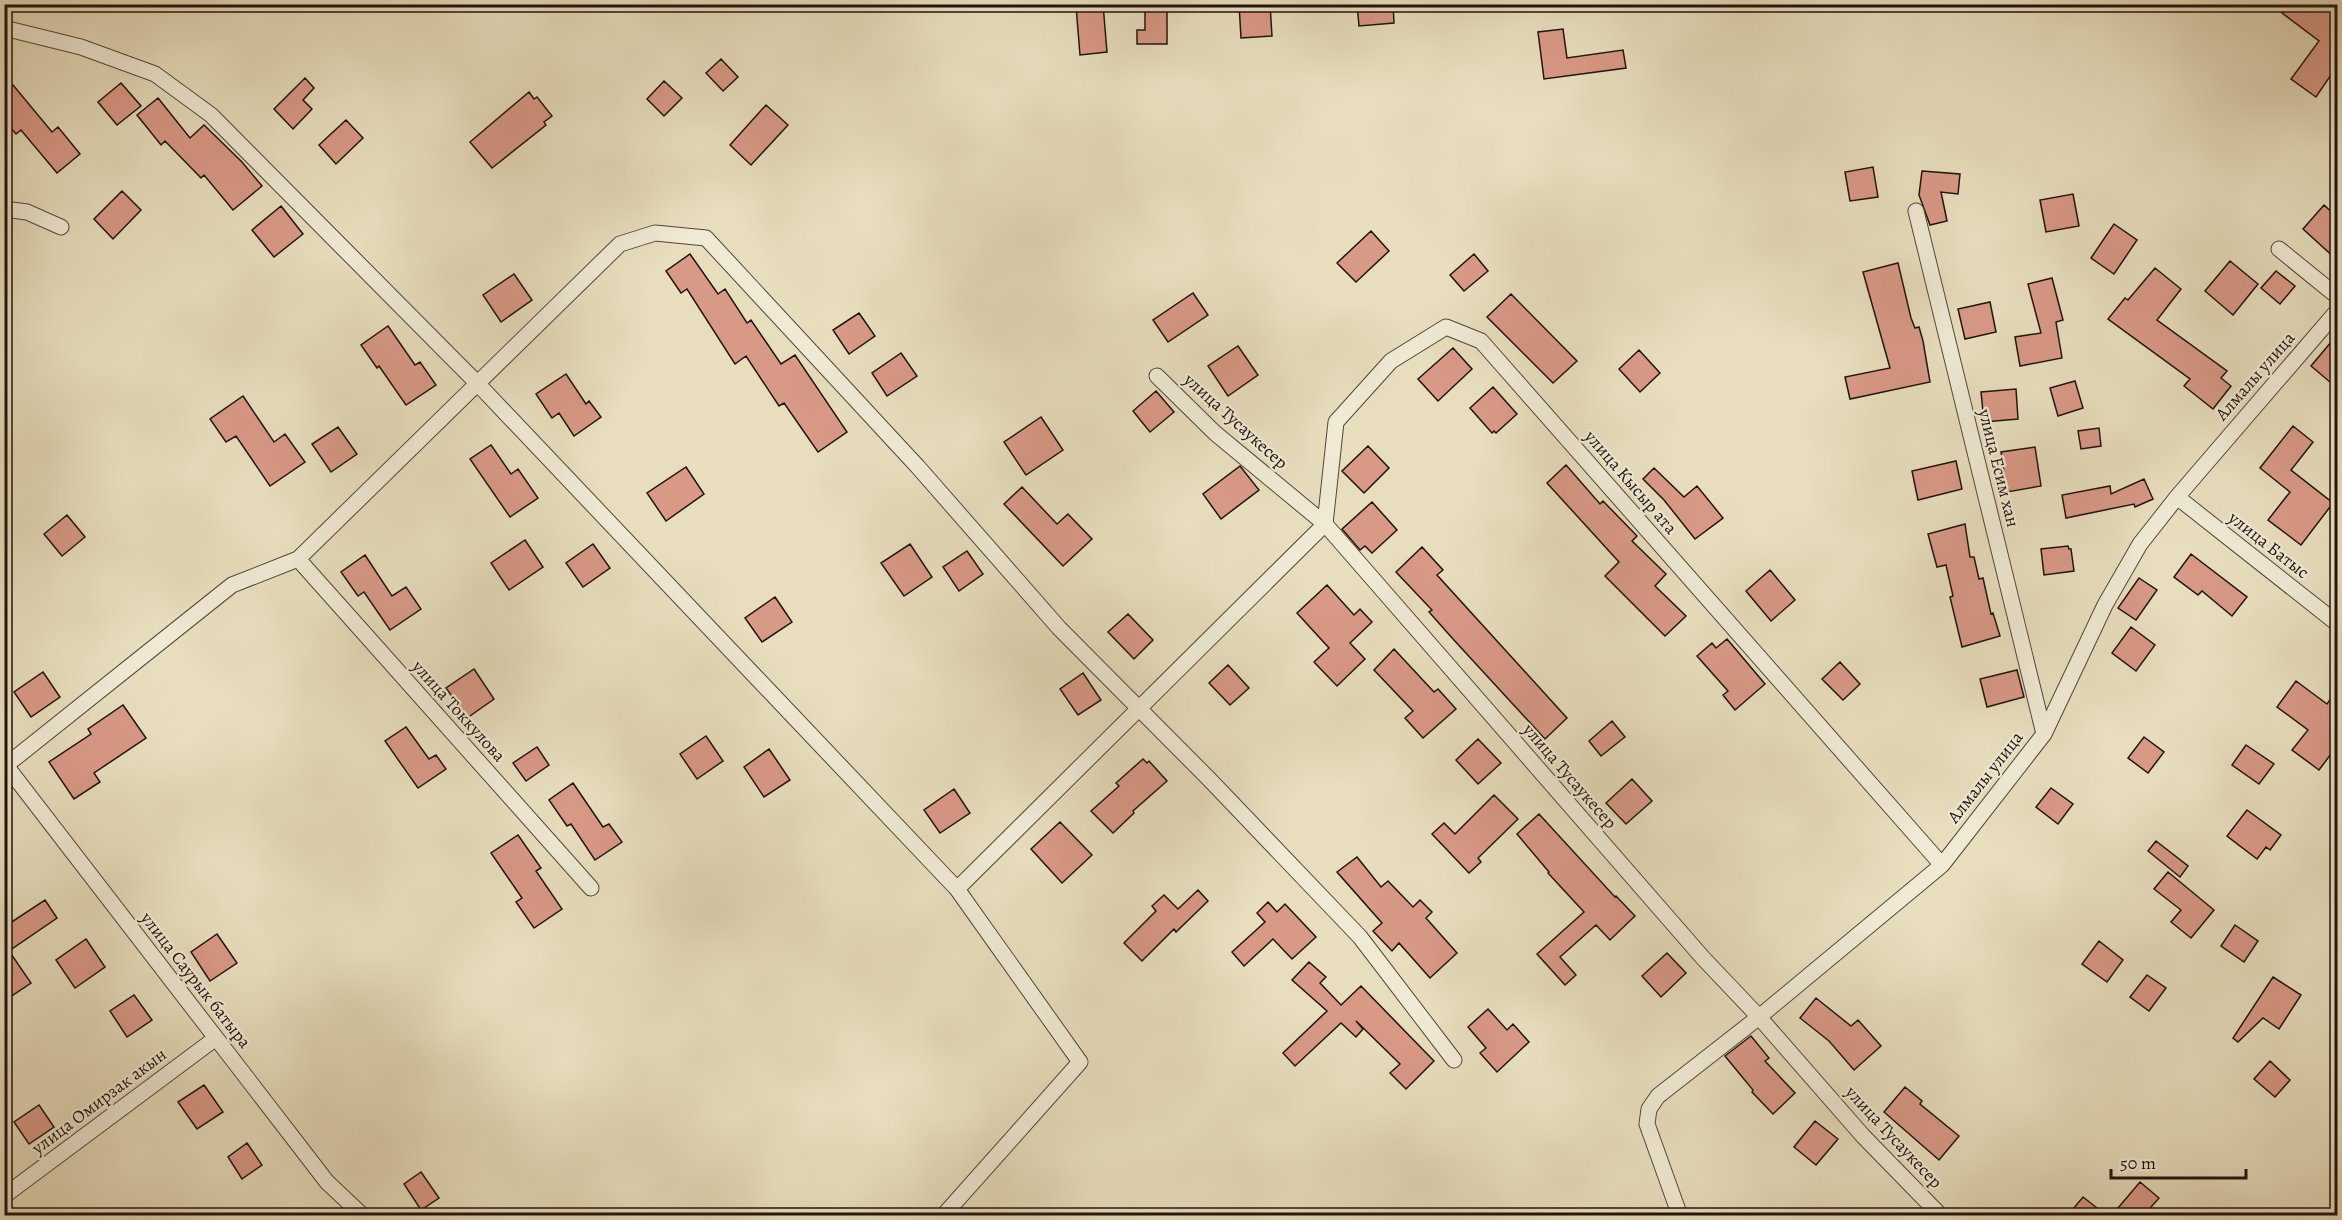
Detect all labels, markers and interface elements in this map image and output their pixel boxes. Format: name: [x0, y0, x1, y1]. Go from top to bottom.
street label: Алмалы улица: [2209, 326, 2301, 426]
street label: улица Тусаукесер: [1178, 367, 1293, 474]
street label: улица Есим хан: [1972, 405, 2025, 530]
street label: улица Кысыр ата: [1579, 424, 1683, 540]
street label: улица Батыс: [2223, 505, 2315, 584]
street label: улица Токкулова: [406, 654, 512, 768]
street label: улица Тусаукесер: [1517, 717, 1622, 834]
street label: Алмалы улица: [1941, 726, 2029, 829]
street label: улица Саурык батыра: [135, 906, 257, 1054]
street label: улица Омирзак акын: [26, 1042, 171, 1160]
street label: улица Тусаукесер: [1839, 1080, 1948, 1194]
scale bar: [2111, 1142, 2246, 1180]
text: 50 m: [2120, 1151, 2156, 1175]

